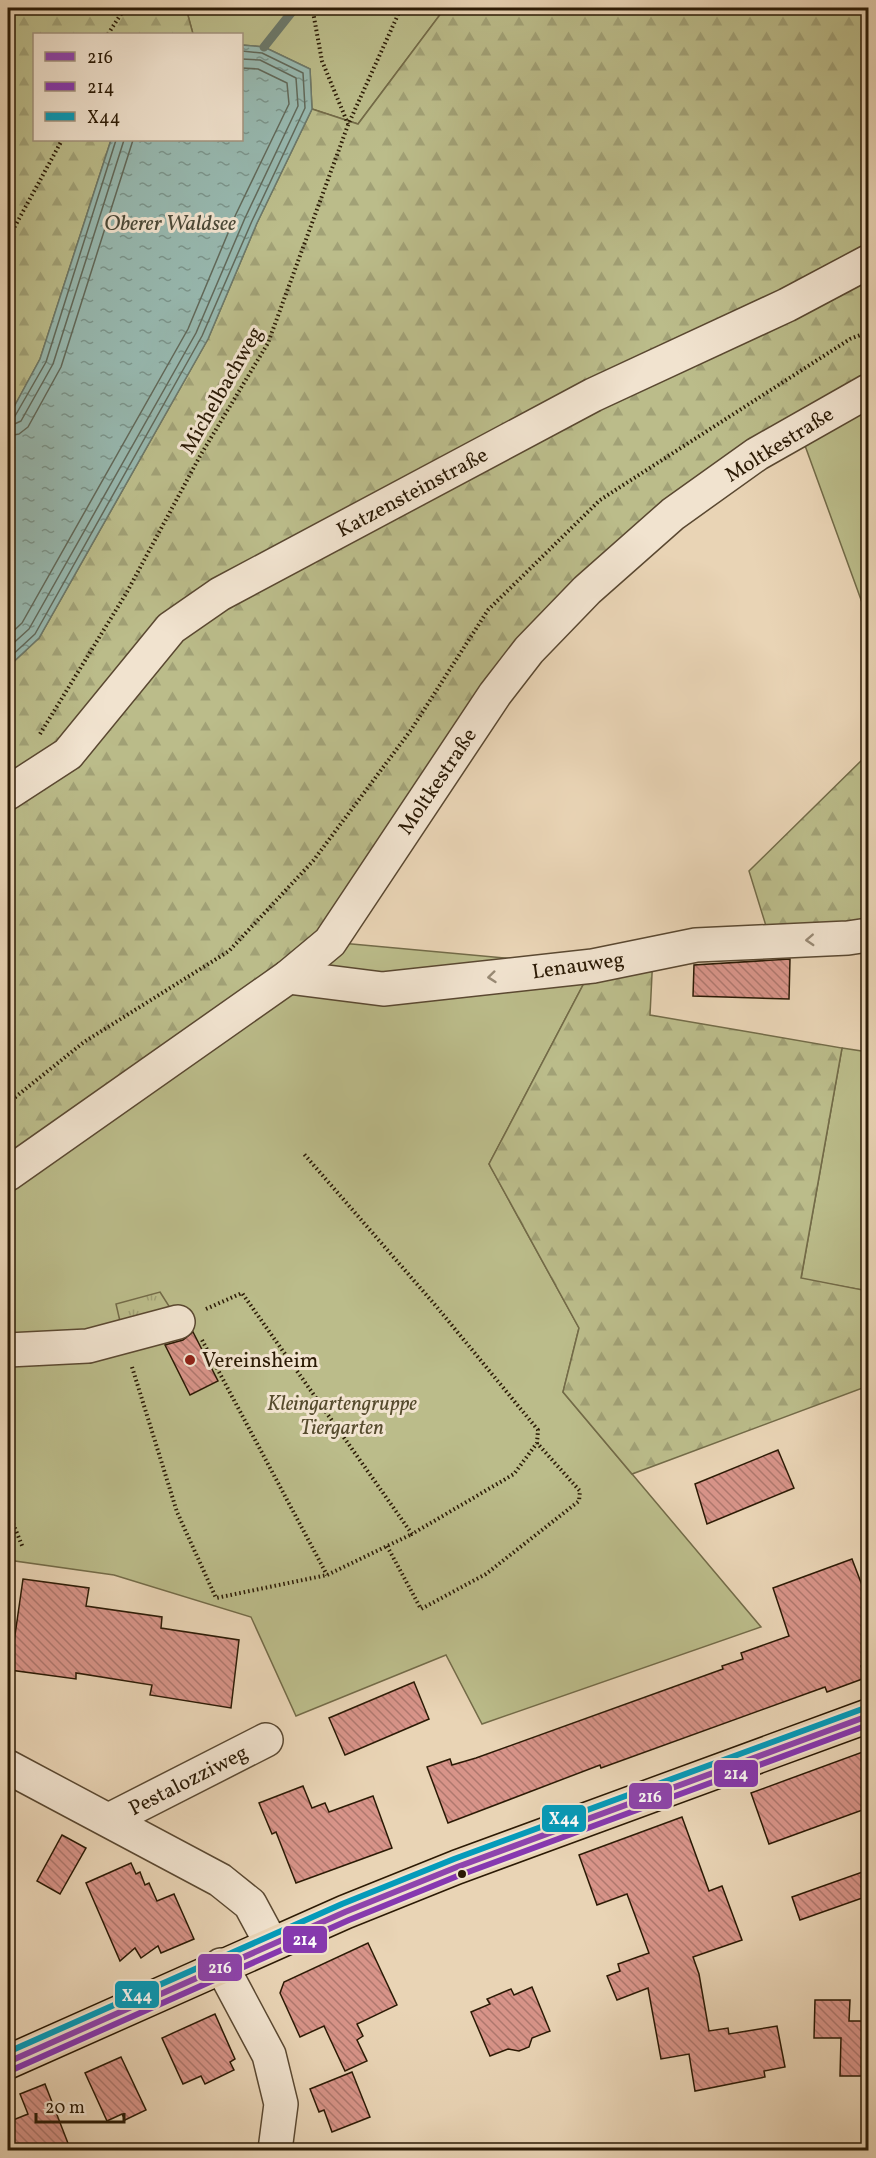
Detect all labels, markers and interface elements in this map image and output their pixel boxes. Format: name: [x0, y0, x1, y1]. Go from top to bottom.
legend: [33, 33, 243, 141]
text: 216: [87, 46, 113, 71]
text: 214: [87, 76, 114, 101]
text: X44: [87, 106, 121, 131]
water label: Oberer Waldsee: [104, 209, 236, 240]
street label: Michelbachweg: [174, 322, 271, 460]
street label: Moltkestraße: [720, 400, 840, 490]
street label: Katzensteinstraße: [332, 441, 494, 546]
street label: Moltkestraße: [392, 723, 485, 841]
one-way arrow: [806, 933, 815, 946]
street label: Lenauweg: [530, 946, 626, 987]
one-way arrow: [487, 970, 497, 983]
place label: Vereinsheim: [202, 1347, 318, 1376]
marker: Vereinsheim: [183, 1353, 197, 1367]
park label: Kleingartengruppe Tiergarten: [267, 1390, 417, 1443]
street label: Pestalozziweg: [124, 1739, 253, 1824]
line badge: 214: [713, 1759, 759, 1788]
text: 214: [724, 1764, 749, 1786]
line badge: 216: [628, 1782, 673, 1810]
text: 216: [638, 1787, 662, 1809]
line badge: X44: [541, 1804, 587, 1833]
text: X44: [549, 1809, 580, 1831]
unlabelled marker: [456, 1868, 468, 1880]
line badge: 214: [282, 1925, 328, 1954]
text: 214: [293, 1930, 318, 1952]
line badge: 216: [197, 1953, 243, 1982]
text: 216: [208, 1958, 232, 1980]
line badge: X44: [114, 1980, 160, 2009]
text: X44: [122, 1986, 153, 2008]
scale bar: [36, 2086, 124, 2124]
text: 20 m: [45, 2096, 85, 2121]

